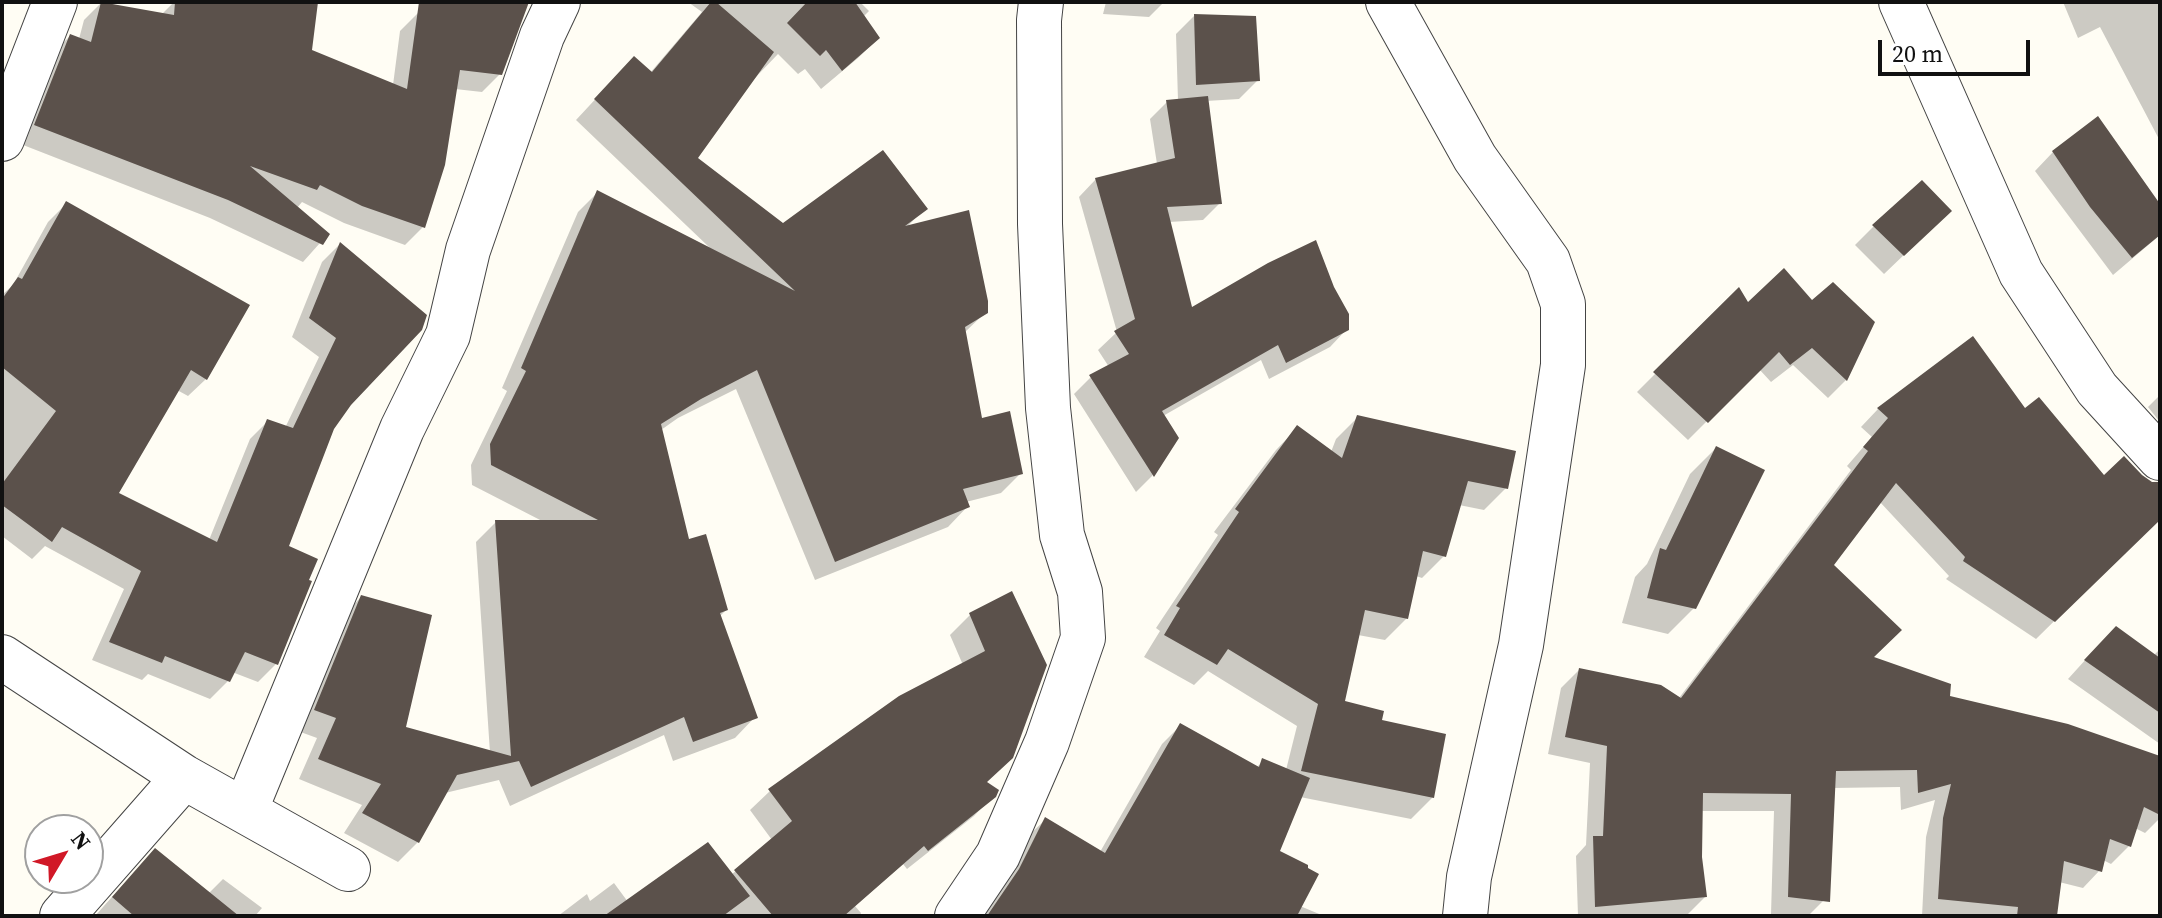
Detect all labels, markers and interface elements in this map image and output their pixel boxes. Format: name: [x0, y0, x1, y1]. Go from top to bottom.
scale bar: [1882, 24, 2034, 74]
text: 20 m: [1892, 37, 1943, 70]
north arrow: [24, 814, 104, 894]
text: N: [65, 825, 98, 856]

